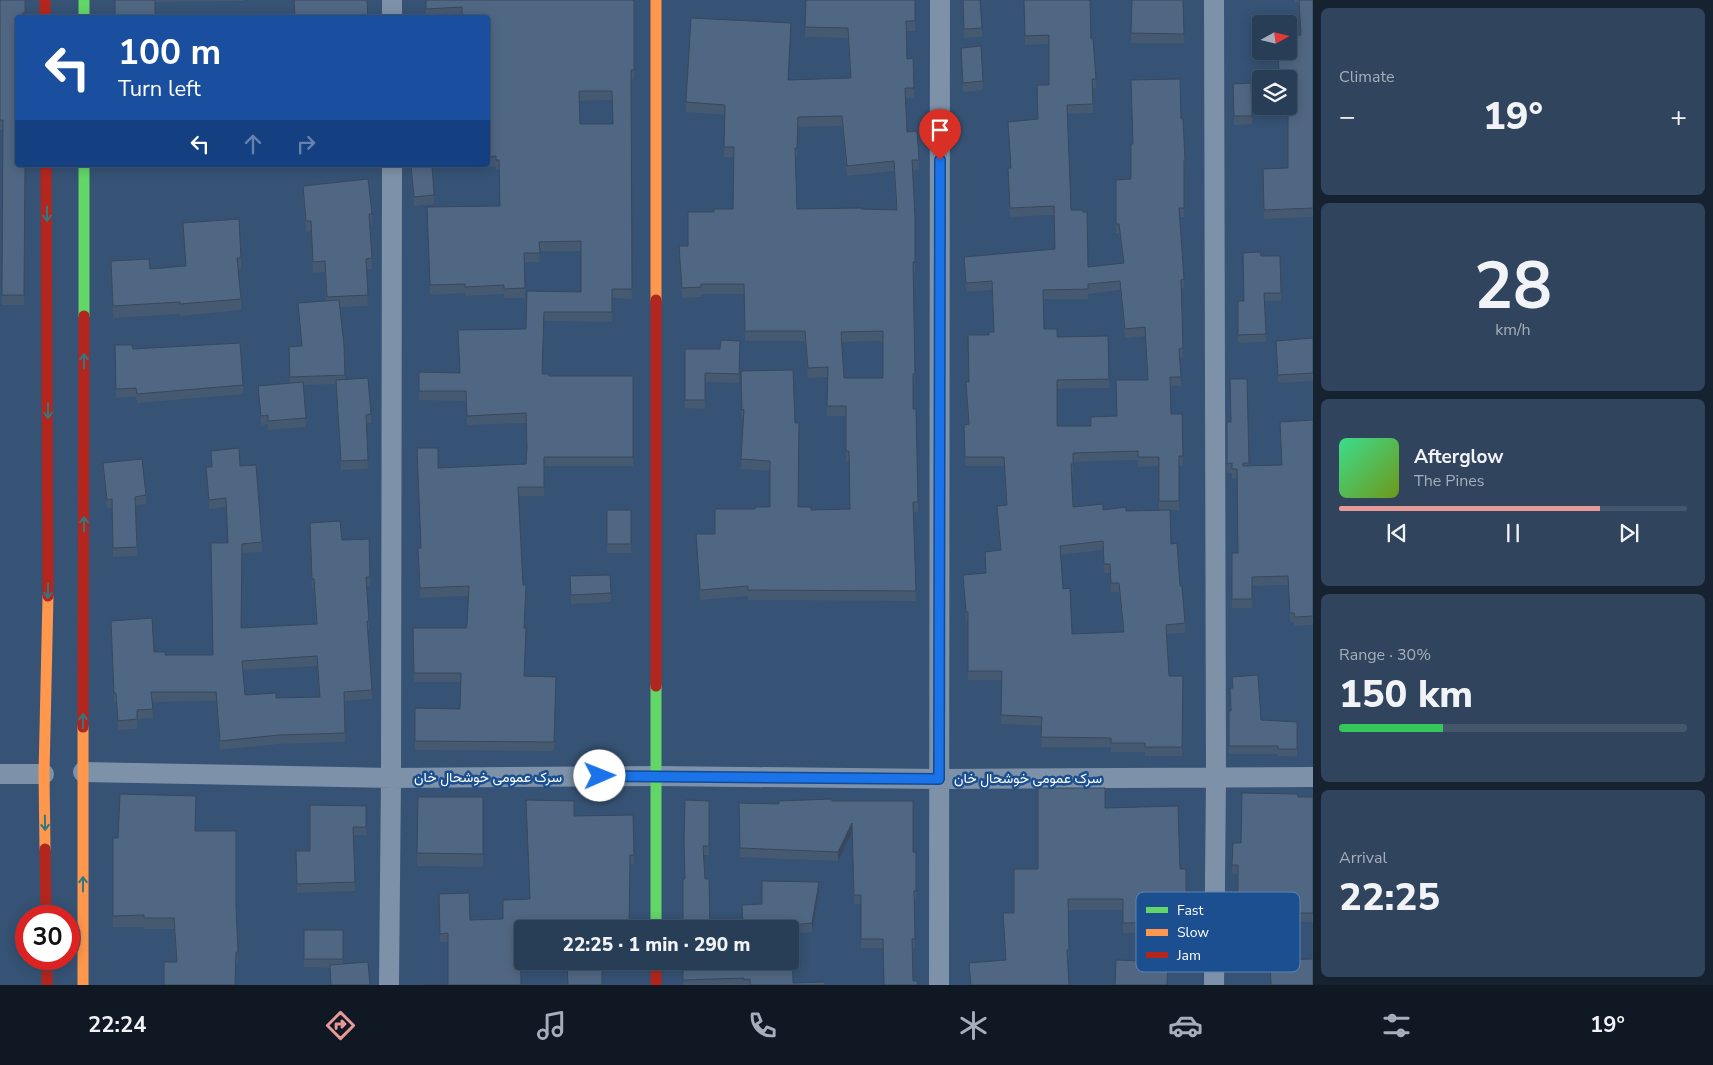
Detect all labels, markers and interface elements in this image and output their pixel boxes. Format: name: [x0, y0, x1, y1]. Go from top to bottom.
north arrow: [1252, 15, 1298, 60]
map controls: [1252, 15, 1297, 115]
text: 100 m: [118, 29, 221, 76]
icon: left: [35, 35, 100, 100]
text: Climate: [1339, 66, 1394, 88]
button: layers: [1252, 70, 1297, 115]
text: Turn left: [118, 74, 201, 104]
text: 19°: [1483, 91, 1543, 142]
text: −: [1339, 98, 1356, 136]
text: +: [1670, 98, 1687, 136]
pin: [919, 109, 961, 160]
icon: arrive: [926, 116, 954, 144]
icon: left: [186, 130, 214, 158]
icon: ahead: [239, 130, 267, 158]
icon: right: [292, 130, 320, 158]
one-way arrow: [42, 205, 51, 221]
text: 28: [1474, 242, 1552, 331]
text: km/h: [1495, 319, 1531, 341]
one-way arrow: [79, 354, 89, 370]
one-way arrow: [43, 402, 53, 419]
text: Afterglow: [1414, 444, 1504, 470]
text: The Pines: [1414, 470, 1484, 492]
one-way arrow: [79, 516, 89, 532]
icon: previous: [1383, 519, 1411, 547]
icon: pause: [1499, 519, 1527, 547]
icon: next: [1615, 519, 1643, 547]
one-way arrow: [44, 583, 53, 599]
text: Range · 30%: [1339, 644, 1431, 666]
text: 150 km: [1339, 669, 1473, 720]
one-way arrow: [78, 714, 88, 730]
position arrow: [573, 749, 625, 801]
street label: سرک عمومی خوشحال خان: [414, 768, 562, 787]
street label: سرک عمومی خوشحال خان: [954, 769, 1102, 788]
one-way arrow: [40, 814, 50, 830]
text: Arrival: [1339, 847, 1387, 869]
text: 22:25: [1339, 872, 1440, 923]
one-way arrow: [78, 876, 88, 892]
legend: [1136, 892, 1300, 972]
text: Fast: [1177, 901, 1203, 920]
speed limit sign: 30: [15, 905, 80, 970]
text: Slow: [1177, 923, 1209, 942]
text: 22:25 · 1 min · 290 m: [563, 932, 750, 958]
text: Jam: [1176, 946, 1201, 965]
icon: directions: [323, 1008, 358, 1043]
icon: music: [534, 1008, 569, 1043]
icon: phone: [745, 1008, 780, 1043]
icon: climate: [956, 1008, 991, 1043]
icon: car: [1168, 1008, 1203, 1043]
icon: filters: [1379, 1008, 1414, 1043]
text: 22:24: [88, 1010, 146, 1040]
text: 19°: [1590, 1010, 1625, 1040]

